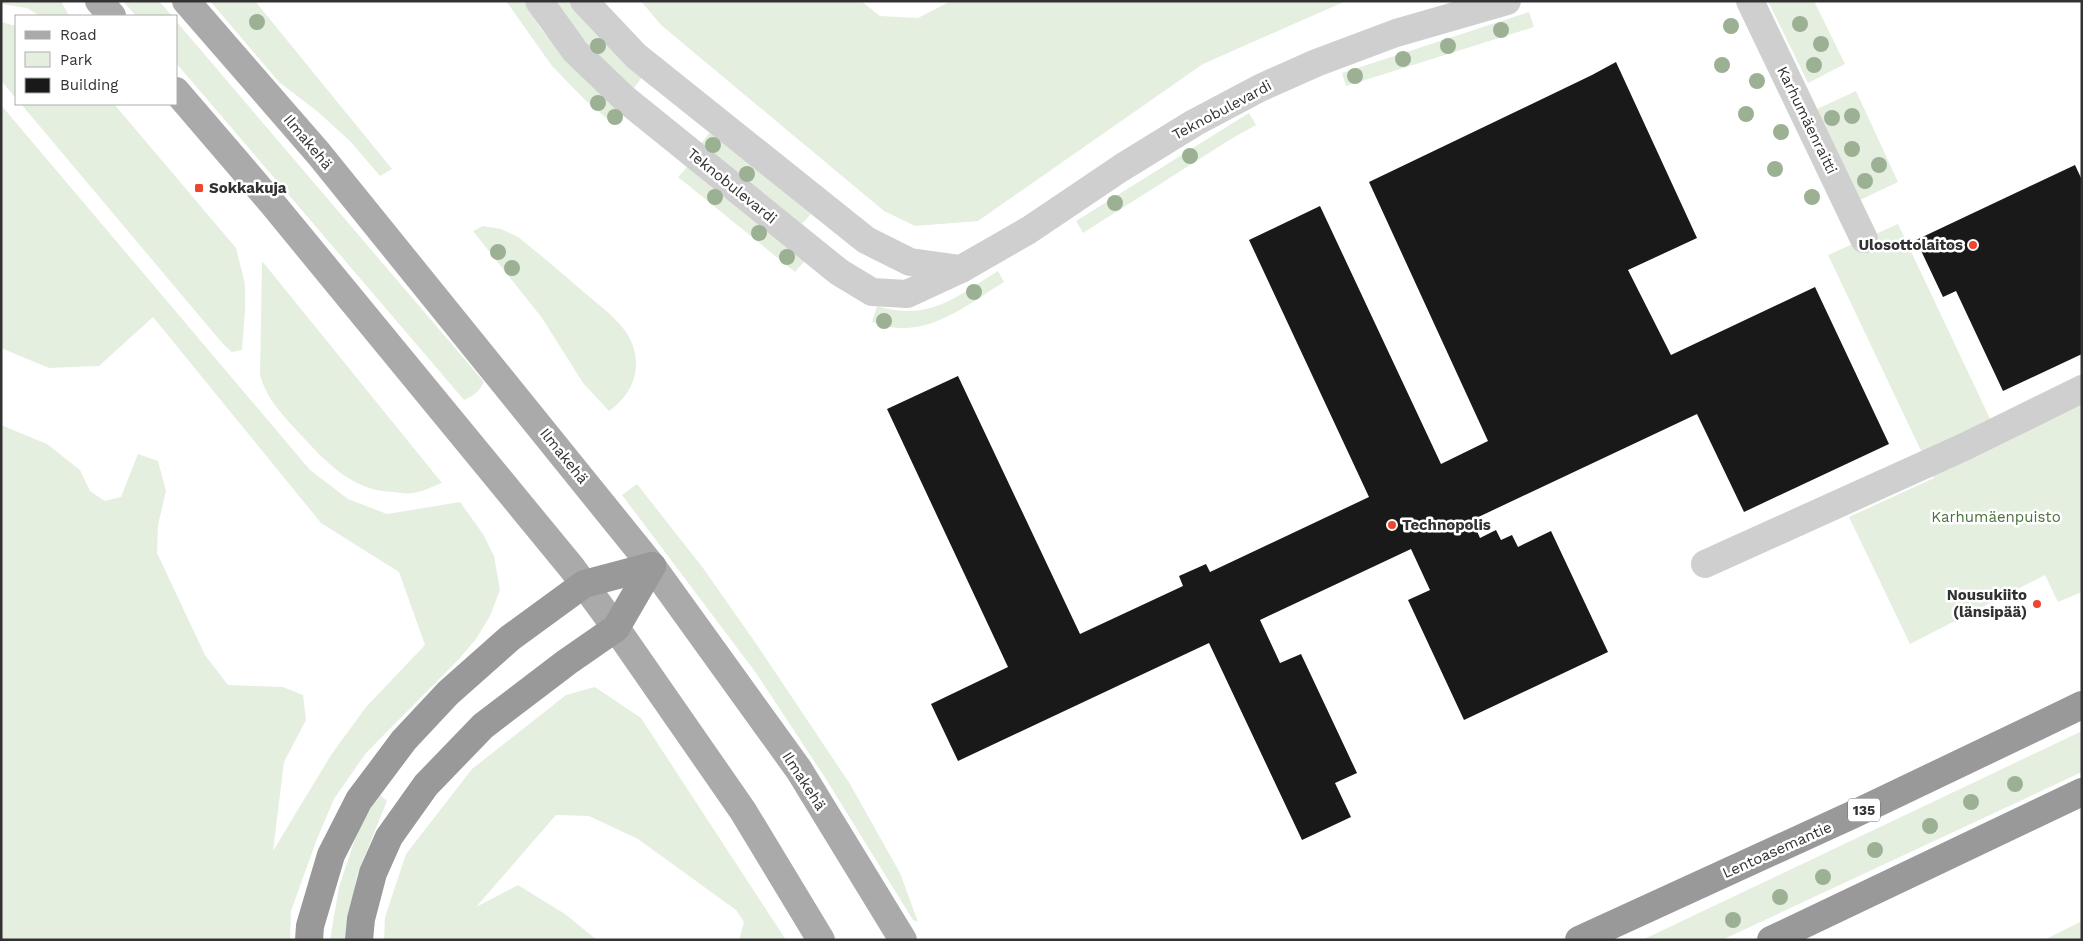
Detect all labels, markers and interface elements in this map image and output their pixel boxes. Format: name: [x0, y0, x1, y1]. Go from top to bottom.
legend: [15, 15, 178, 105]
text: Road: [60, 26, 97, 44]
text: Park: [60, 51, 93, 69]
street label: Karhumäenraitti: [1773, 63, 1841, 177]
text: Building: [60, 76, 118, 94]
street label: Teknobulevardi: [1169, 76, 1275, 144]
street label: Ilmakehä: [280, 111, 337, 174]
street label: Teknobulevardi: [684, 144, 780, 228]
place label: Sokkakuja: [209, 179, 287, 197]
marker: Sokkakuja: [193, 182, 205, 194]
place label: Ulosottolaitos: [1858, 236, 1963, 254]
marker: Ulosottolaitos: [1967, 239, 1979, 251]
street label: Ilmakehä: [536, 425, 592, 488]
park label: Karhumäenpuisto: [1931, 508, 2061, 526]
place label: Technopolis: [1402, 516, 1491, 534]
marker: Technopolis: [1386, 519, 1398, 531]
place label: Nousukiito (länsipää): [1947, 586, 2027, 621]
marker: Nousukiito (länsipää): [2031, 598, 2043, 610]
street label: Ilmakehä: [778, 748, 830, 814]
road number: 135: [1848, 798, 1880, 822]
street label: Lentoasemantie: [1720, 818, 1834, 882]

